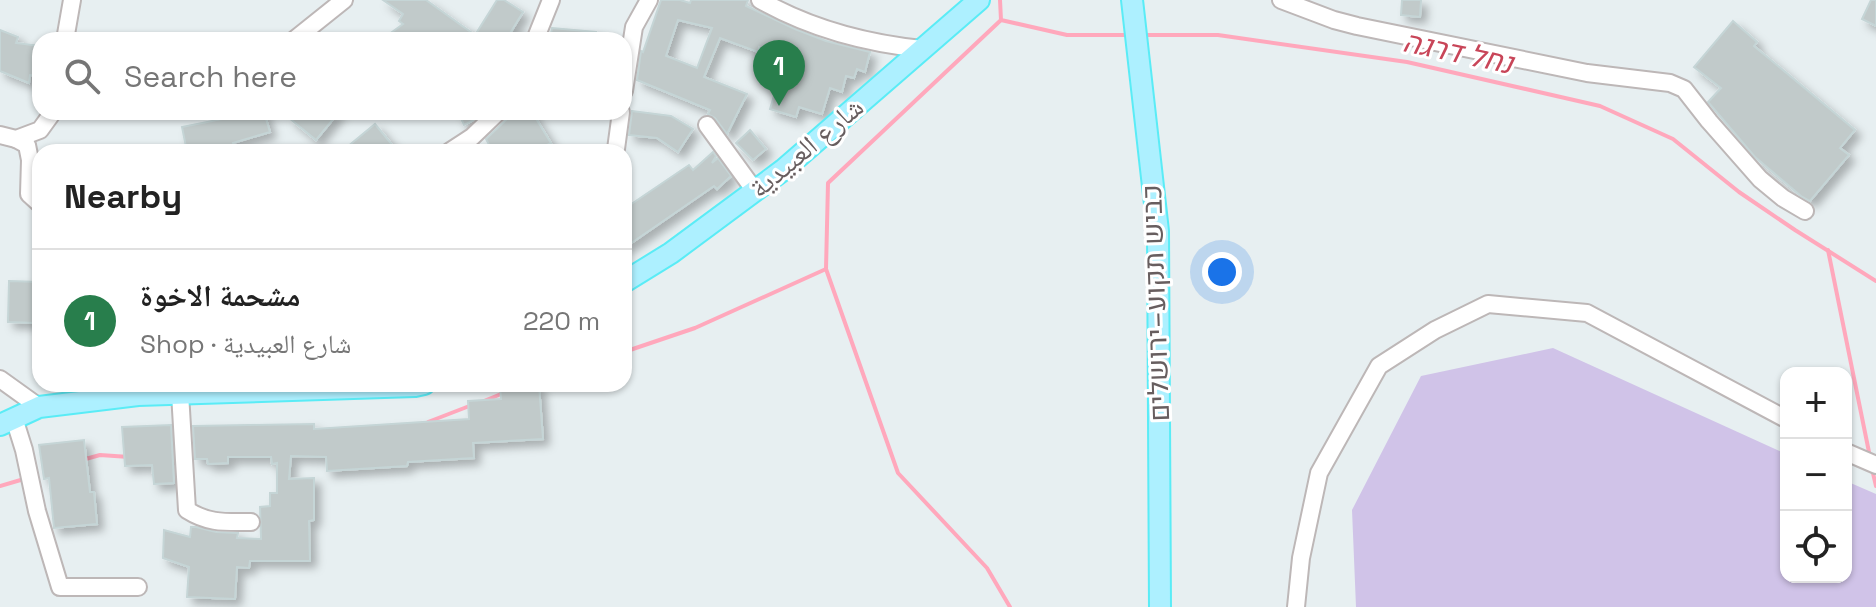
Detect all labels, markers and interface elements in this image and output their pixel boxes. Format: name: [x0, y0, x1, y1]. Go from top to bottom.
water label: נחל דרגה: [1399, 21, 1519, 83]
search box: [32, 32, 632, 120]
pin: 1: [753, 40, 805, 106]
icon: search: [60, 54, 104, 98]
text: Search here: [124, 57, 297, 96]
street label: شارع العبيدية: [741, 89, 871, 205]
text: Nearby: [64, 175, 182, 218]
street label: כביש תקוע–ירושלים: [1133, 184, 1177, 422]
your location: [1202, 252, 1242, 292]
text: مشحمة الاخوة: [140, 276, 301, 315]
text: 1: [84, 304, 96, 338]
text: 220 m: [523, 304, 600, 338]
text: Shop · شارع العبيدية: [140, 327, 351, 361]
map controls: [1780, 367, 1852, 583]
button: +: [1780, 367, 1852, 439]
button: −: [1780, 439, 1852, 511]
button: locate: [1780, 511, 1852, 583]

